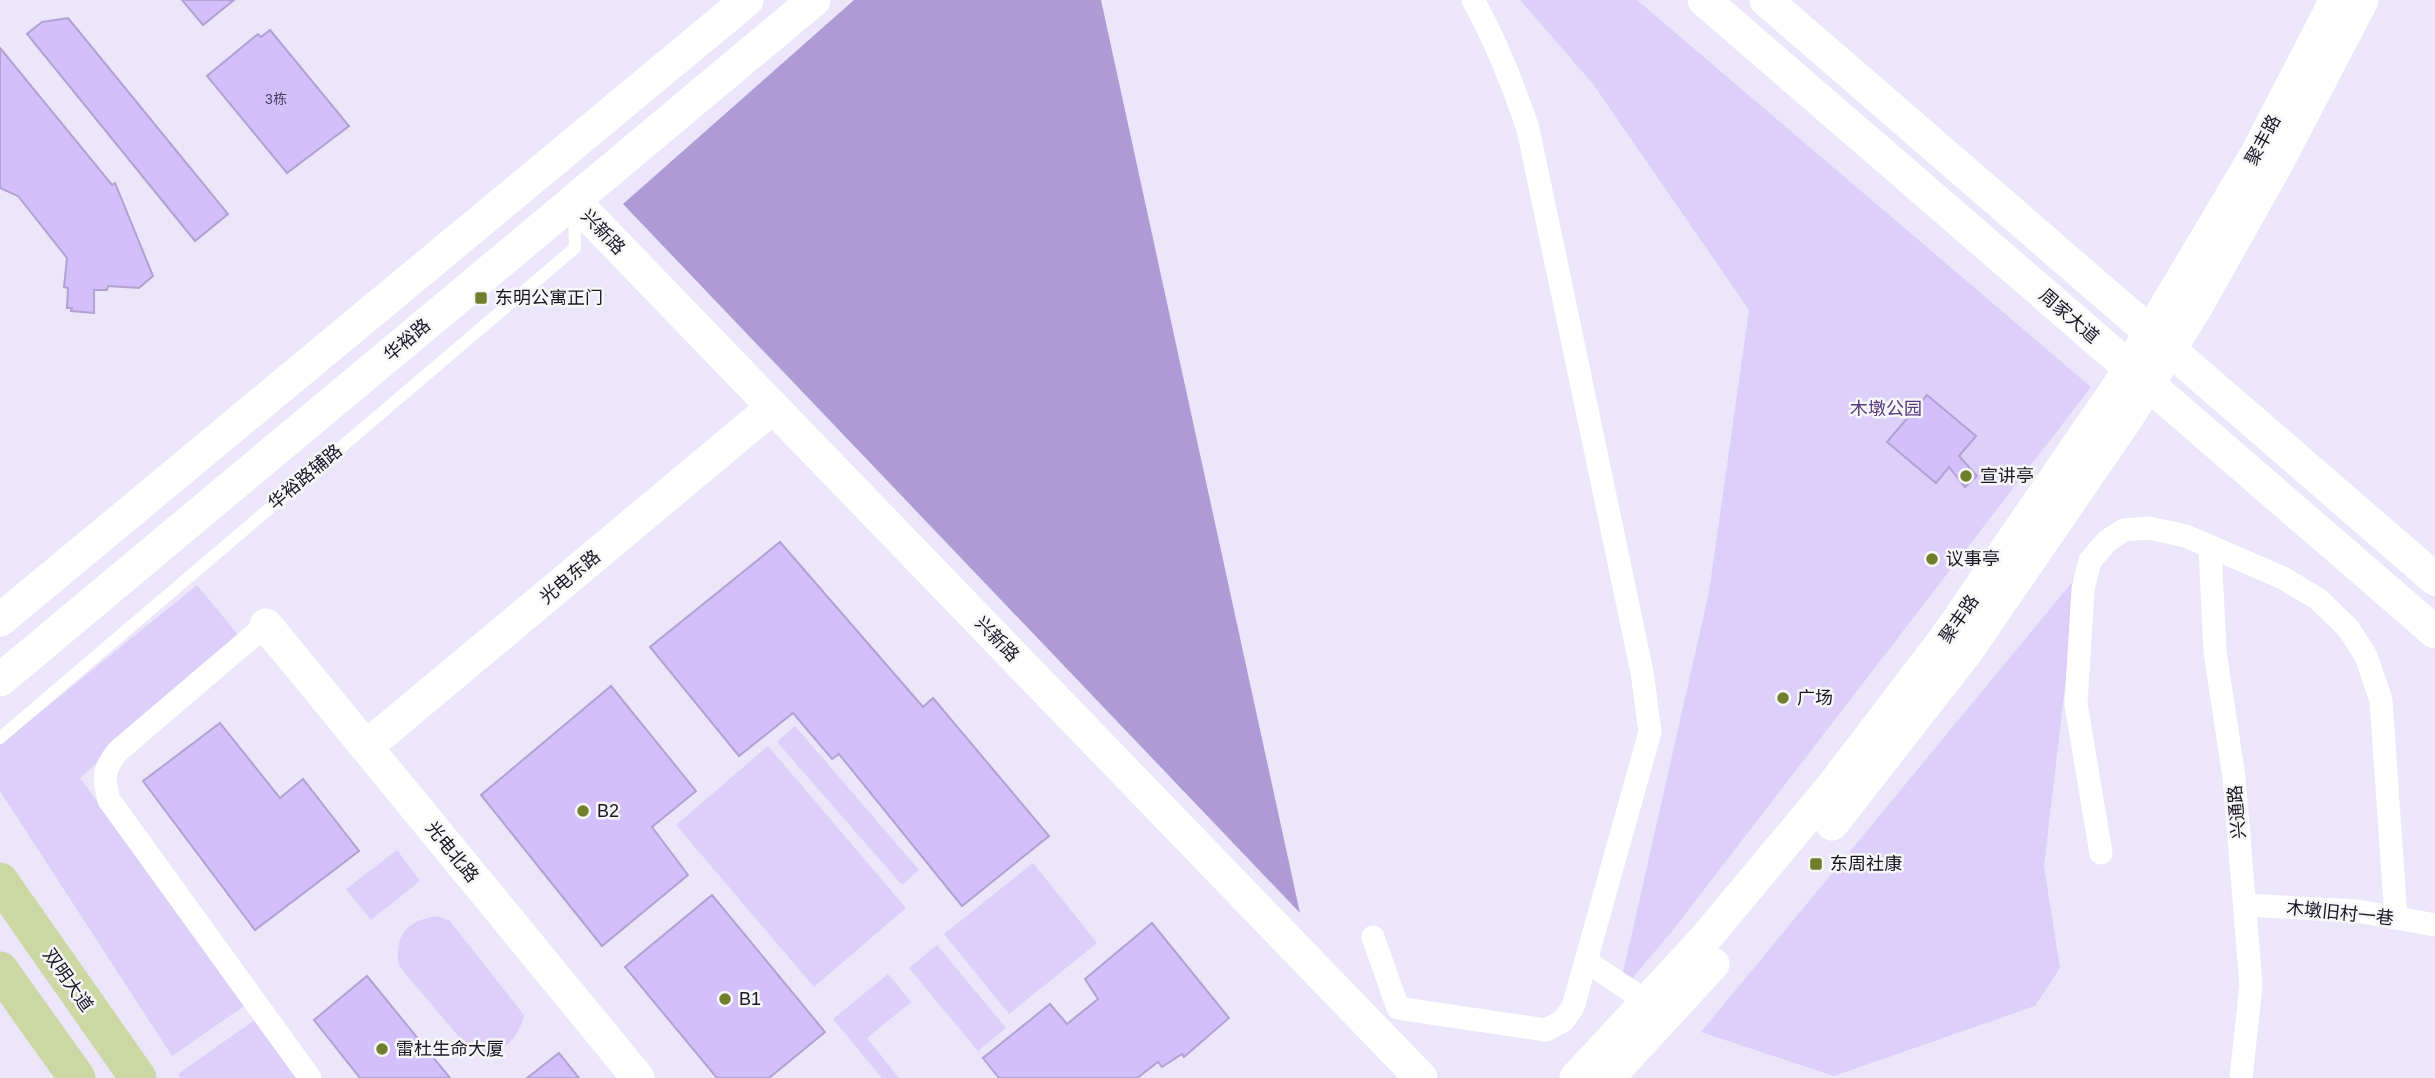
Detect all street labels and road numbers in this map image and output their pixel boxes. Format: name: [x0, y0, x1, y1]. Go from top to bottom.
street label: 聚丰路: [2241, 111, 2285, 169]
street label: 兴新路: [577, 206, 629, 258]
street label: 周家大道: [2035, 285, 2103, 347]
street label: 华裕路: [380, 315, 434, 365]
street label: 华裕路辅路: [264, 440, 346, 514]
street label: 光电东路: [536, 546, 604, 608]
street label: 聚丰路: [1935, 591, 1983, 647]
street label: 兴新路: [971, 613, 1023, 665]
street label: 兴通路: [2225, 784, 2249, 840]
street label: 光电北路: [422, 818, 482, 886]
street label: 木墩旧村一巷: [2285, 897, 2395, 929]
street label: 双明大道: [39, 945, 97, 1015]

